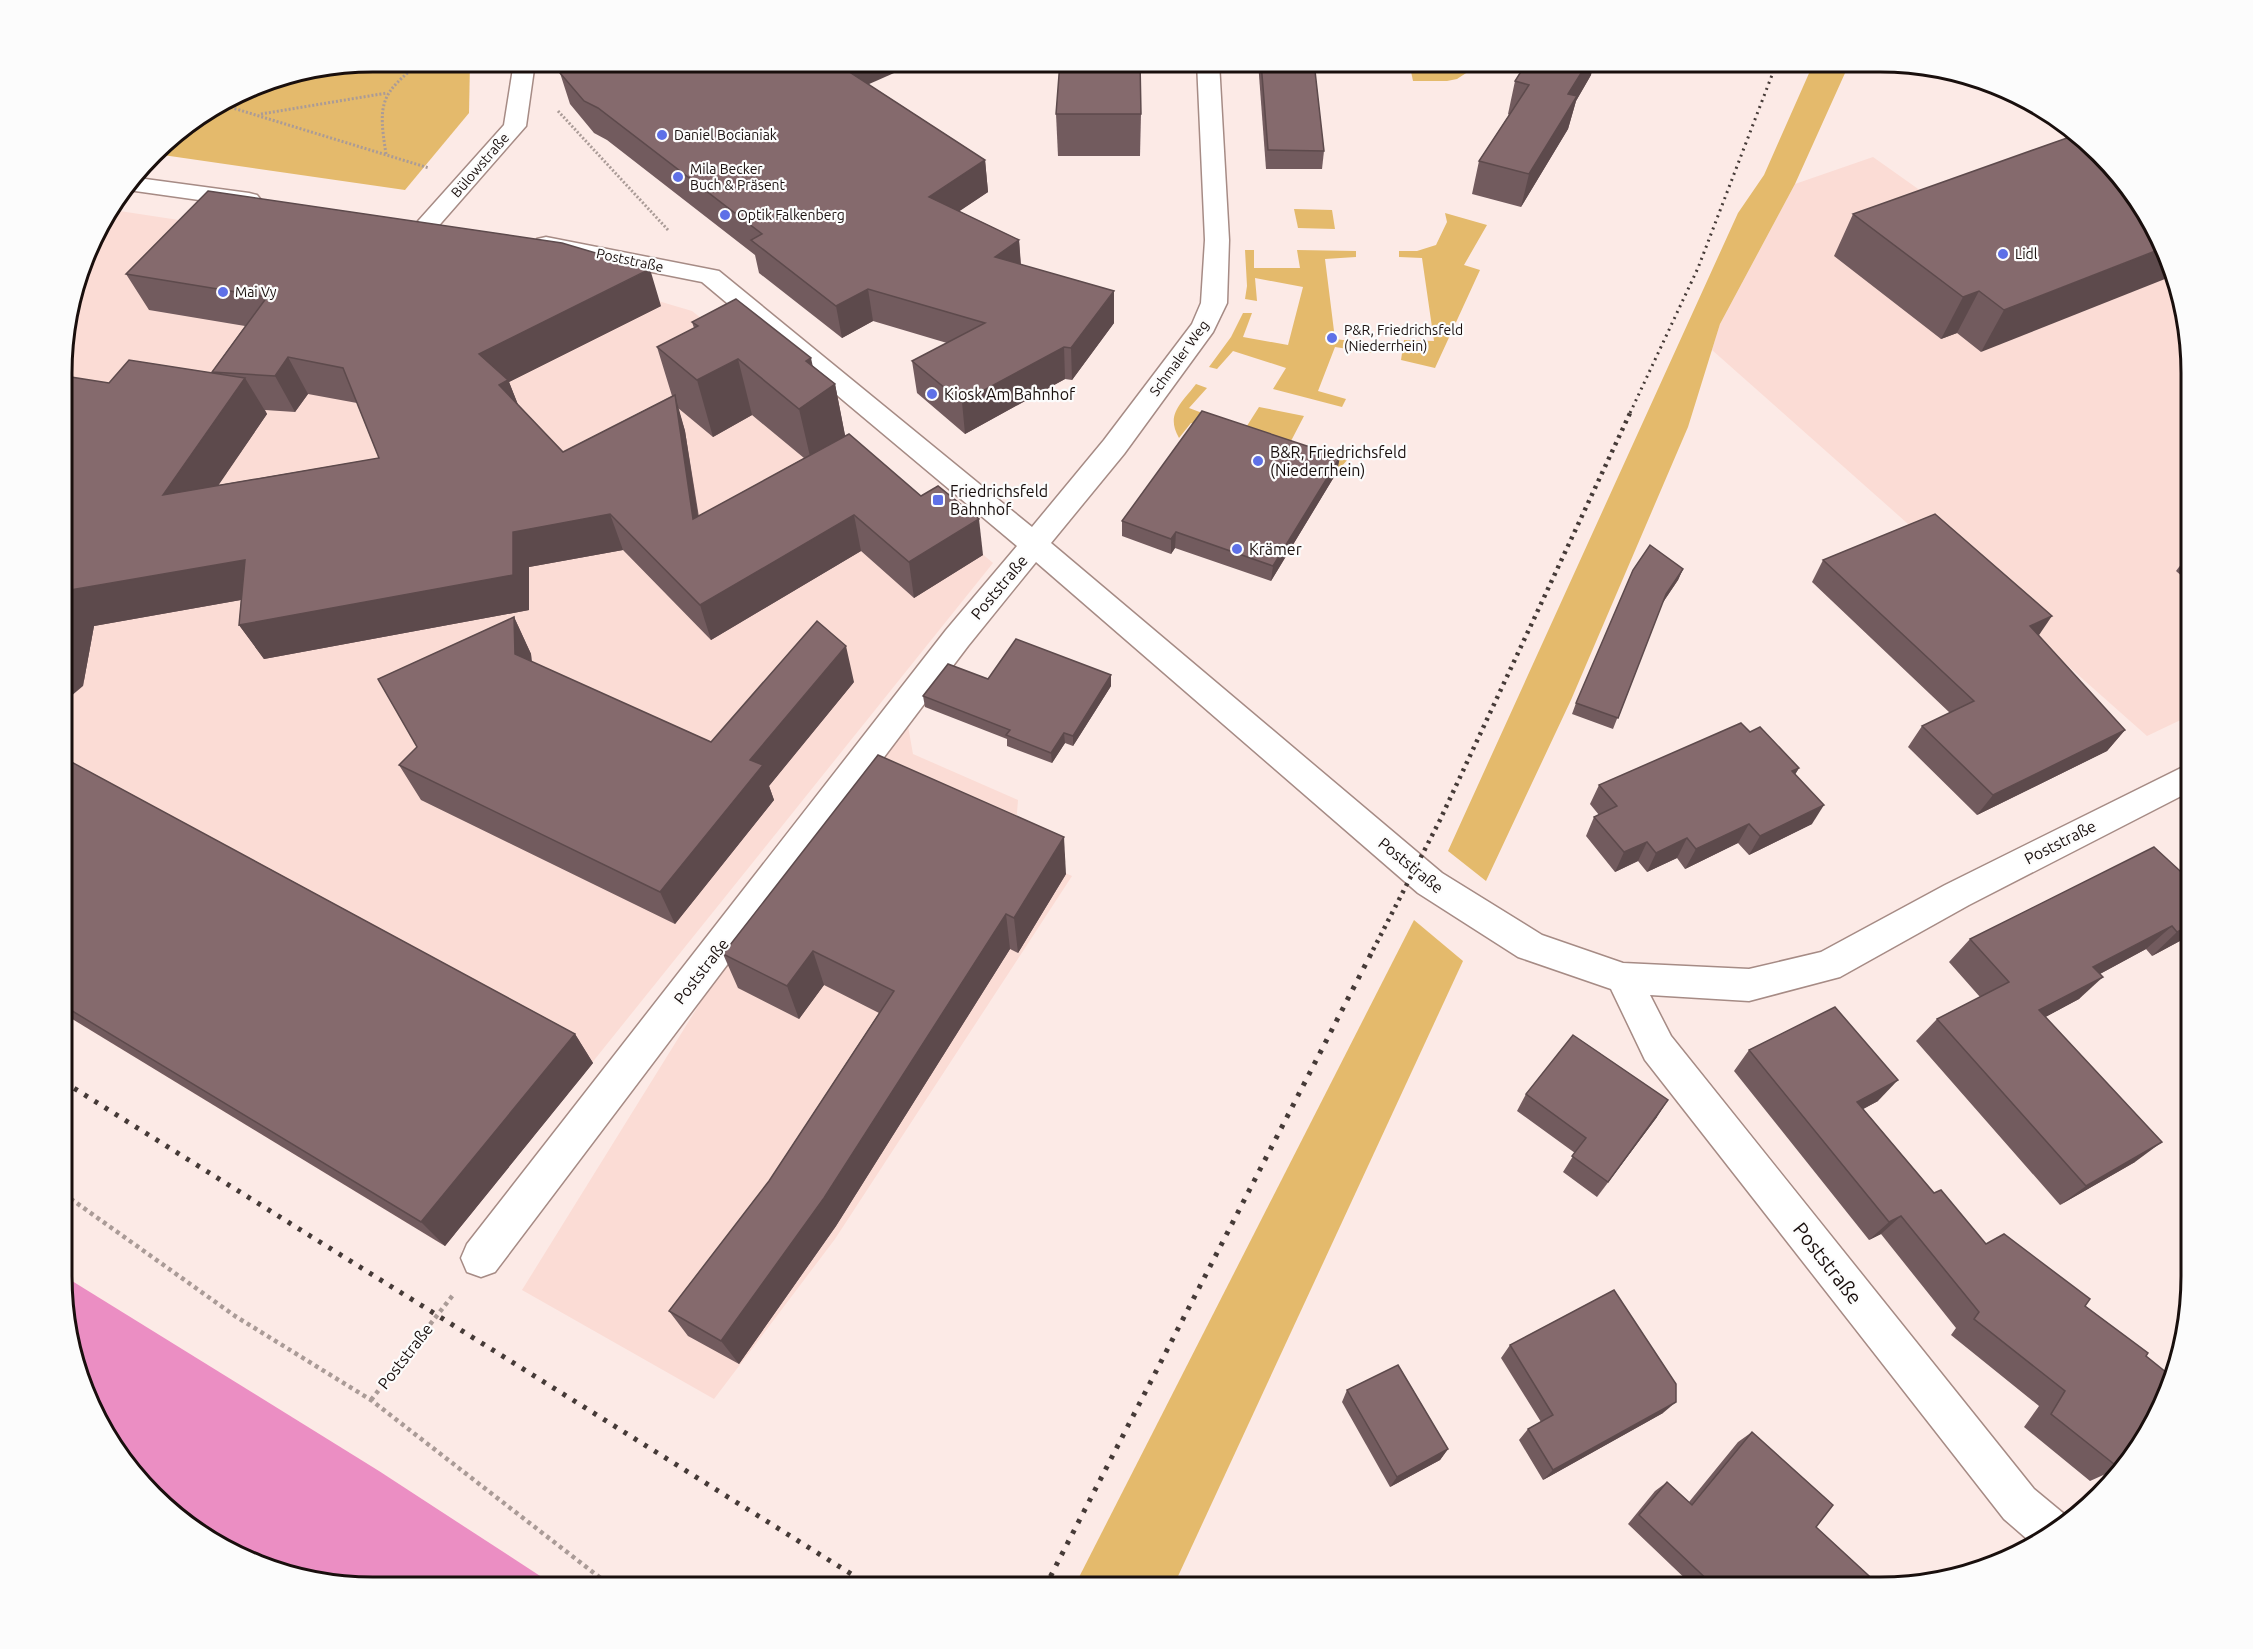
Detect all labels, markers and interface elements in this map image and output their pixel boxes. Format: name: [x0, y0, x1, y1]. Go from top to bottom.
place label: Daniel Bocianiak: [674, 127, 777, 143]
marker: Daniel Bocianiak: [655, 128, 669, 142]
street label: Bülowstraße: [448, 130, 512, 200]
place label: Mila Becker Buch & Präsent: [690, 161, 786, 193]
marker: Mila Becker Buch & Präsent: [671, 170, 685, 184]
place label: Optik Falkenberg: [737, 207, 845, 223]
marker: Optik Falkenberg: [718, 208, 732, 222]
street label: Poststraße: [595, 245, 665, 275]
place label: Lidl: [2015, 246, 2038, 262]
marker: Lidl: [1996, 247, 2010, 261]
place label: Mai Vy: [235, 284, 277, 300]
marker: Mai Vy: [216, 285, 230, 299]
street label: Schmaler Weg: [1146, 317, 1212, 399]
place label: P&R, Friedrichsfeld (Niederrhein): [1344, 322, 1463, 354]
marker: P&R, Friedrichsfeld (Niederrhein): [1325, 331, 1339, 345]
place label: Kiosk Am Bahnhof: [944, 385, 1076, 403]
marker: Kiosk Am Bahnhof: [925, 387, 939, 401]
place label: B&R, Friedrichsfeld (Niederrhein): [1270, 443, 1407, 480]
marker: B&R, Friedrichsfeld (Niederrhein): [1251, 454, 1265, 468]
place label: Friedrichsfeld Bahnhof: [950, 482, 1048, 518]
marker: Friedrichsfeld Bahnhof: [931, 493, 945, 507]
place label: Krämer: [1249, 540, 1302, 558]
marker: Krämer: [1230, 542, 1244, 556]
street label: Poststraße: [967, 551, 1031, 623]
street label: Poststraße: [2021, 816, 2099, 868]
street label: Poststraße: [1375, 833, 1447, 897]
street label: Poststraße: [670, 935, 732, 1007]
street label: Poststraße: [1789, 1218, 1867, 1308]
street label: Poststraße: [374, 1320, 436, 1392]

